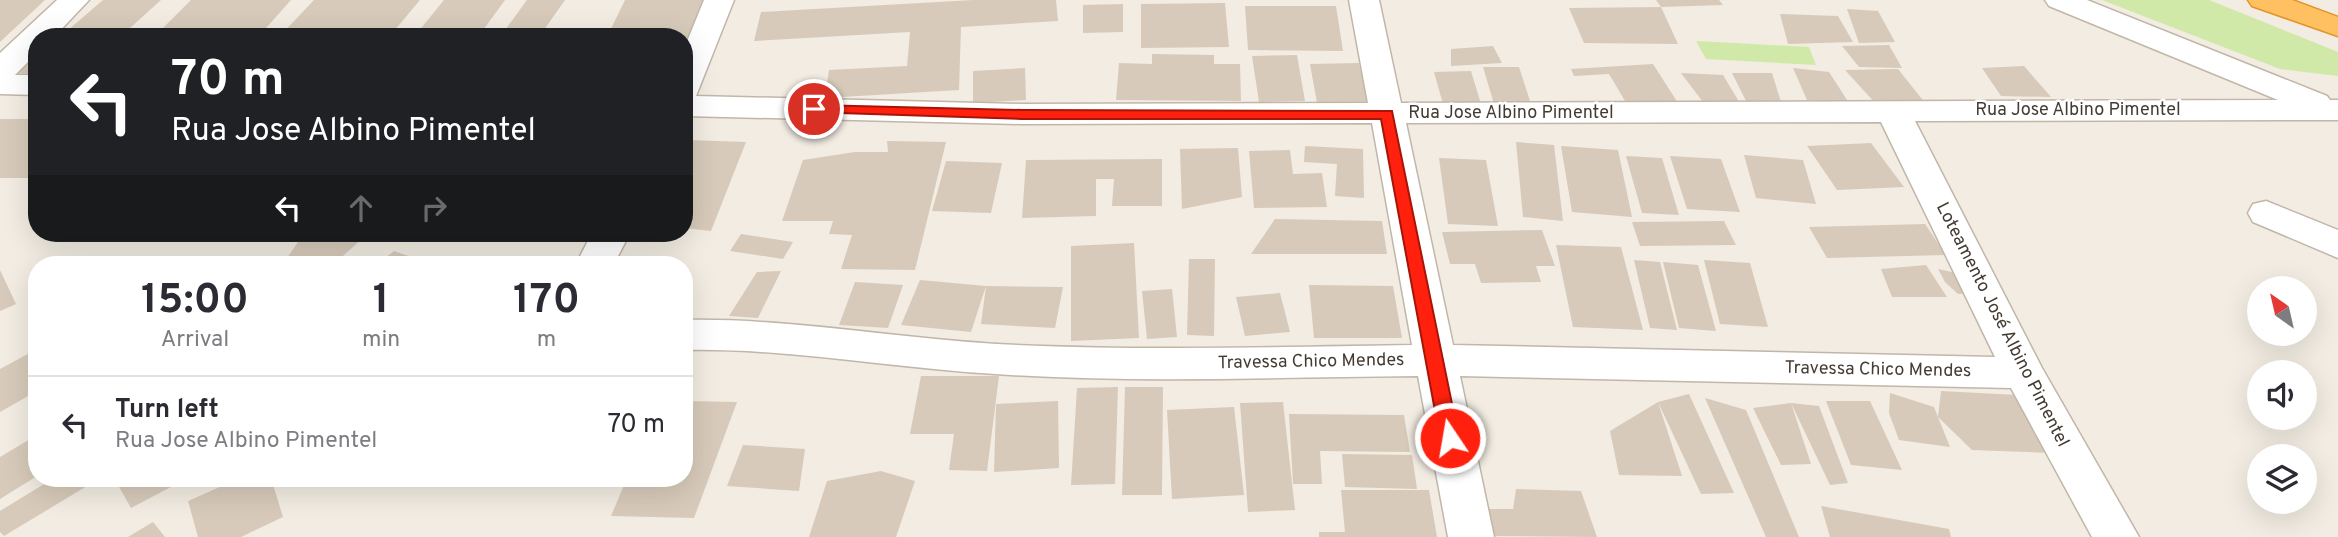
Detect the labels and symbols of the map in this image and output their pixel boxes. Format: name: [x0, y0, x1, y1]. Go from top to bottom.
pin: [784, 79, 844, 139]
street label: Rua Jose Albino Pimentel: [1975, 99, 2181, 122]
street label: Rua Jose Albino Pimentel: [1408, 102, 1614, 125]
street label: Loteamento José Albino Pimentel: [1930, 199, 2074, 451]
north arrow: [2247, 276, 2317, 346]
street label: Travessa Chico Mendes: [1217, 349, 1405, 375]
street label: Travessa Chico Mendes: [1784, 357, 1972, 383]
position arrow: [1413, 401, 1487, 475]

